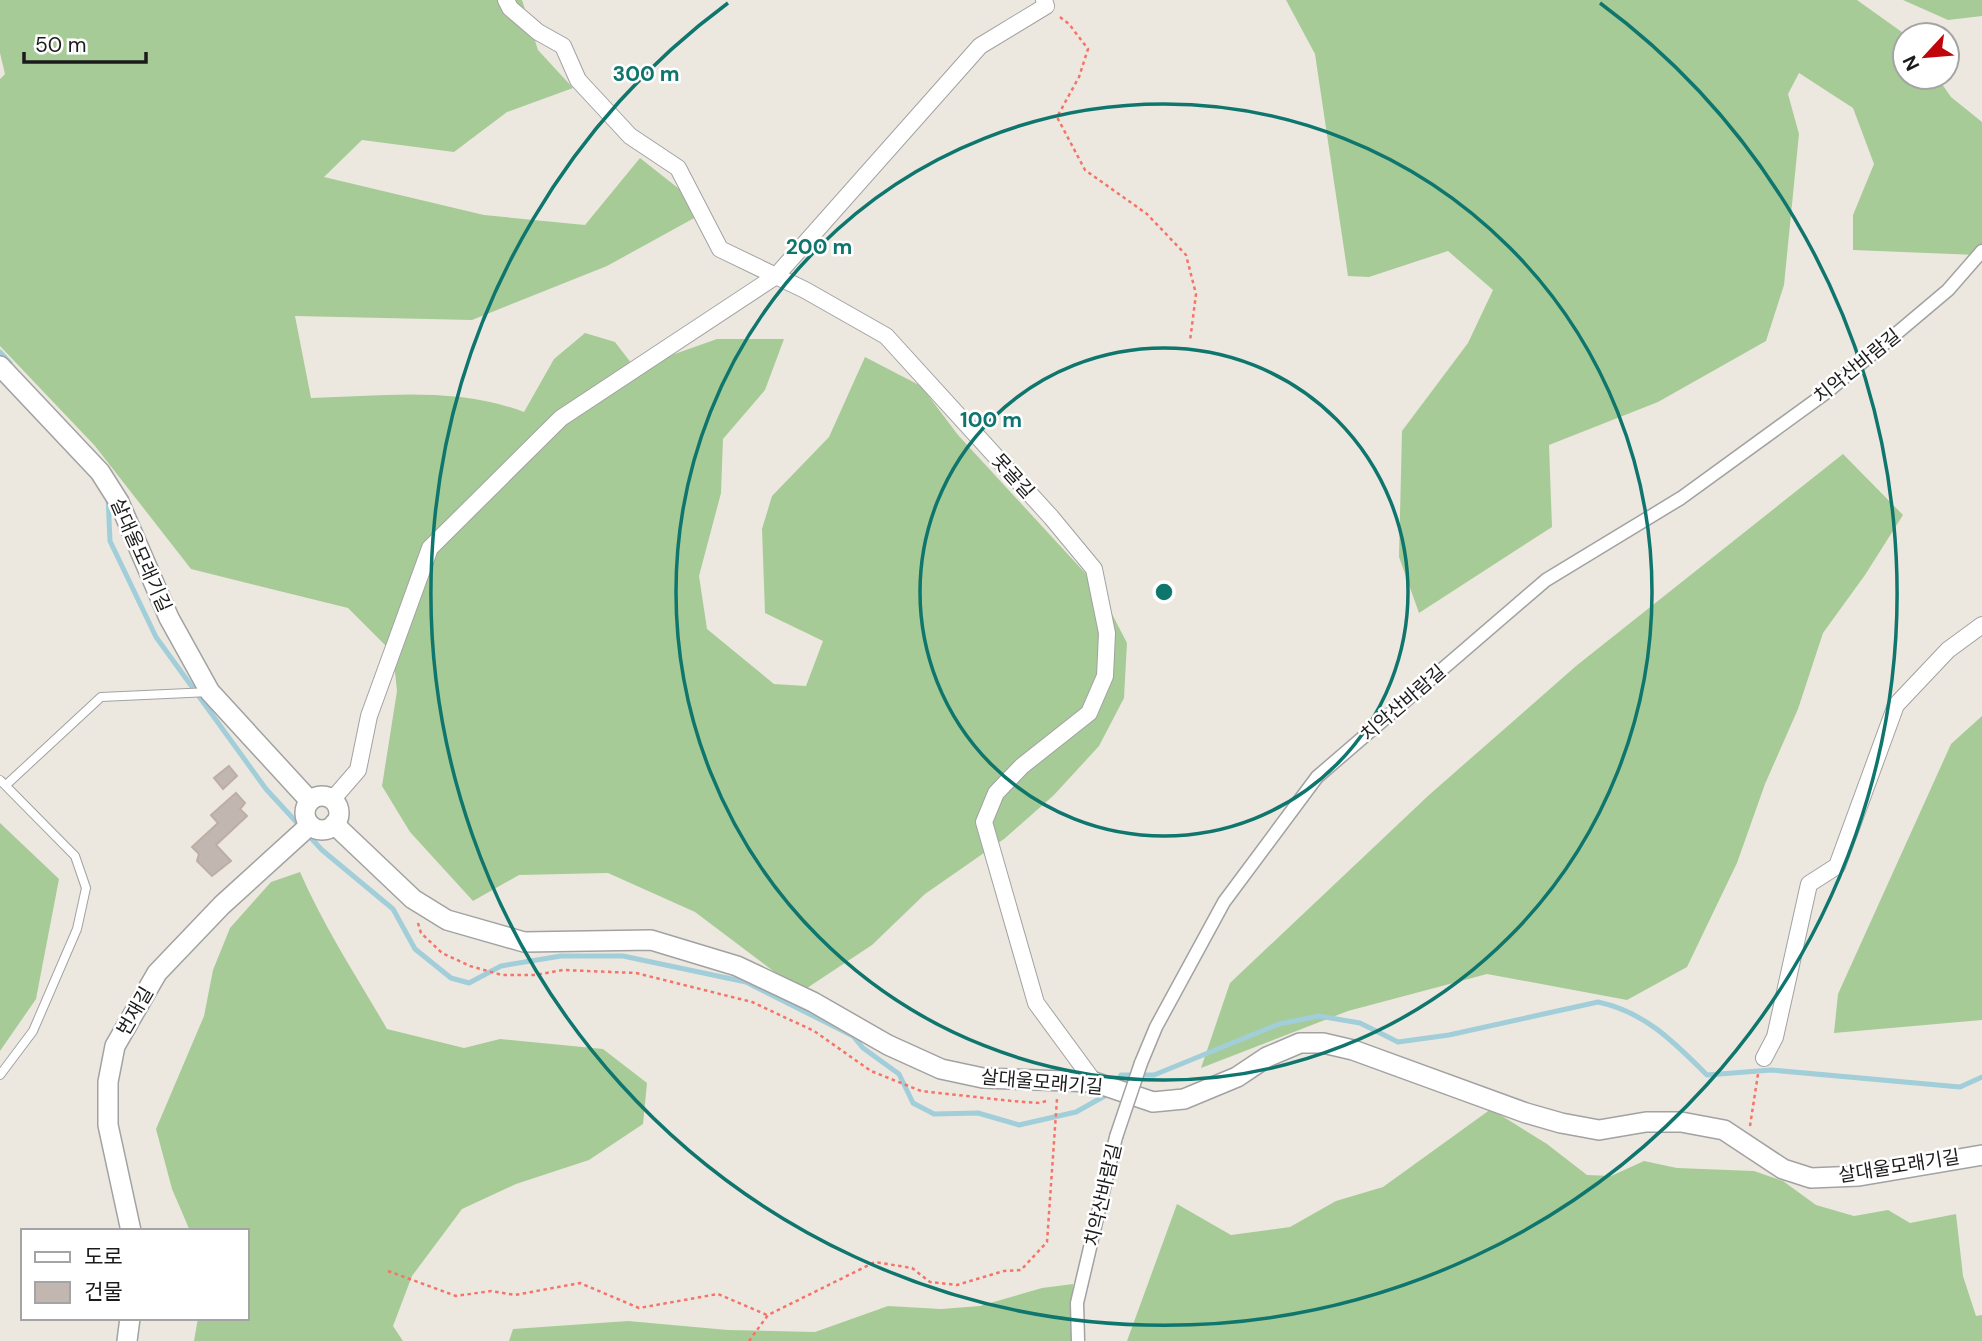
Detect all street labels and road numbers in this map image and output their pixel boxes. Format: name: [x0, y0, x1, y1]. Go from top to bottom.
street label: 치악산바람길: [1808, 323, 1906, 409]
street label: 못골길: [986, 448, 1040, 504]
street label: 살대울모래기길: [105, 494, 177, 616]
street label: 치악산바람길: [1355, 659, 1451, 747]
street label: 번재길: [111, 982, 159, 1040]
street label: 살대울모래기길: [980, 1064, 1104, 1100]
street label: 치악산바람길: [1079, 1141, 1127, 1249]
street label: 살대울모래기길: [1837, 1144, 1961, 1188]

